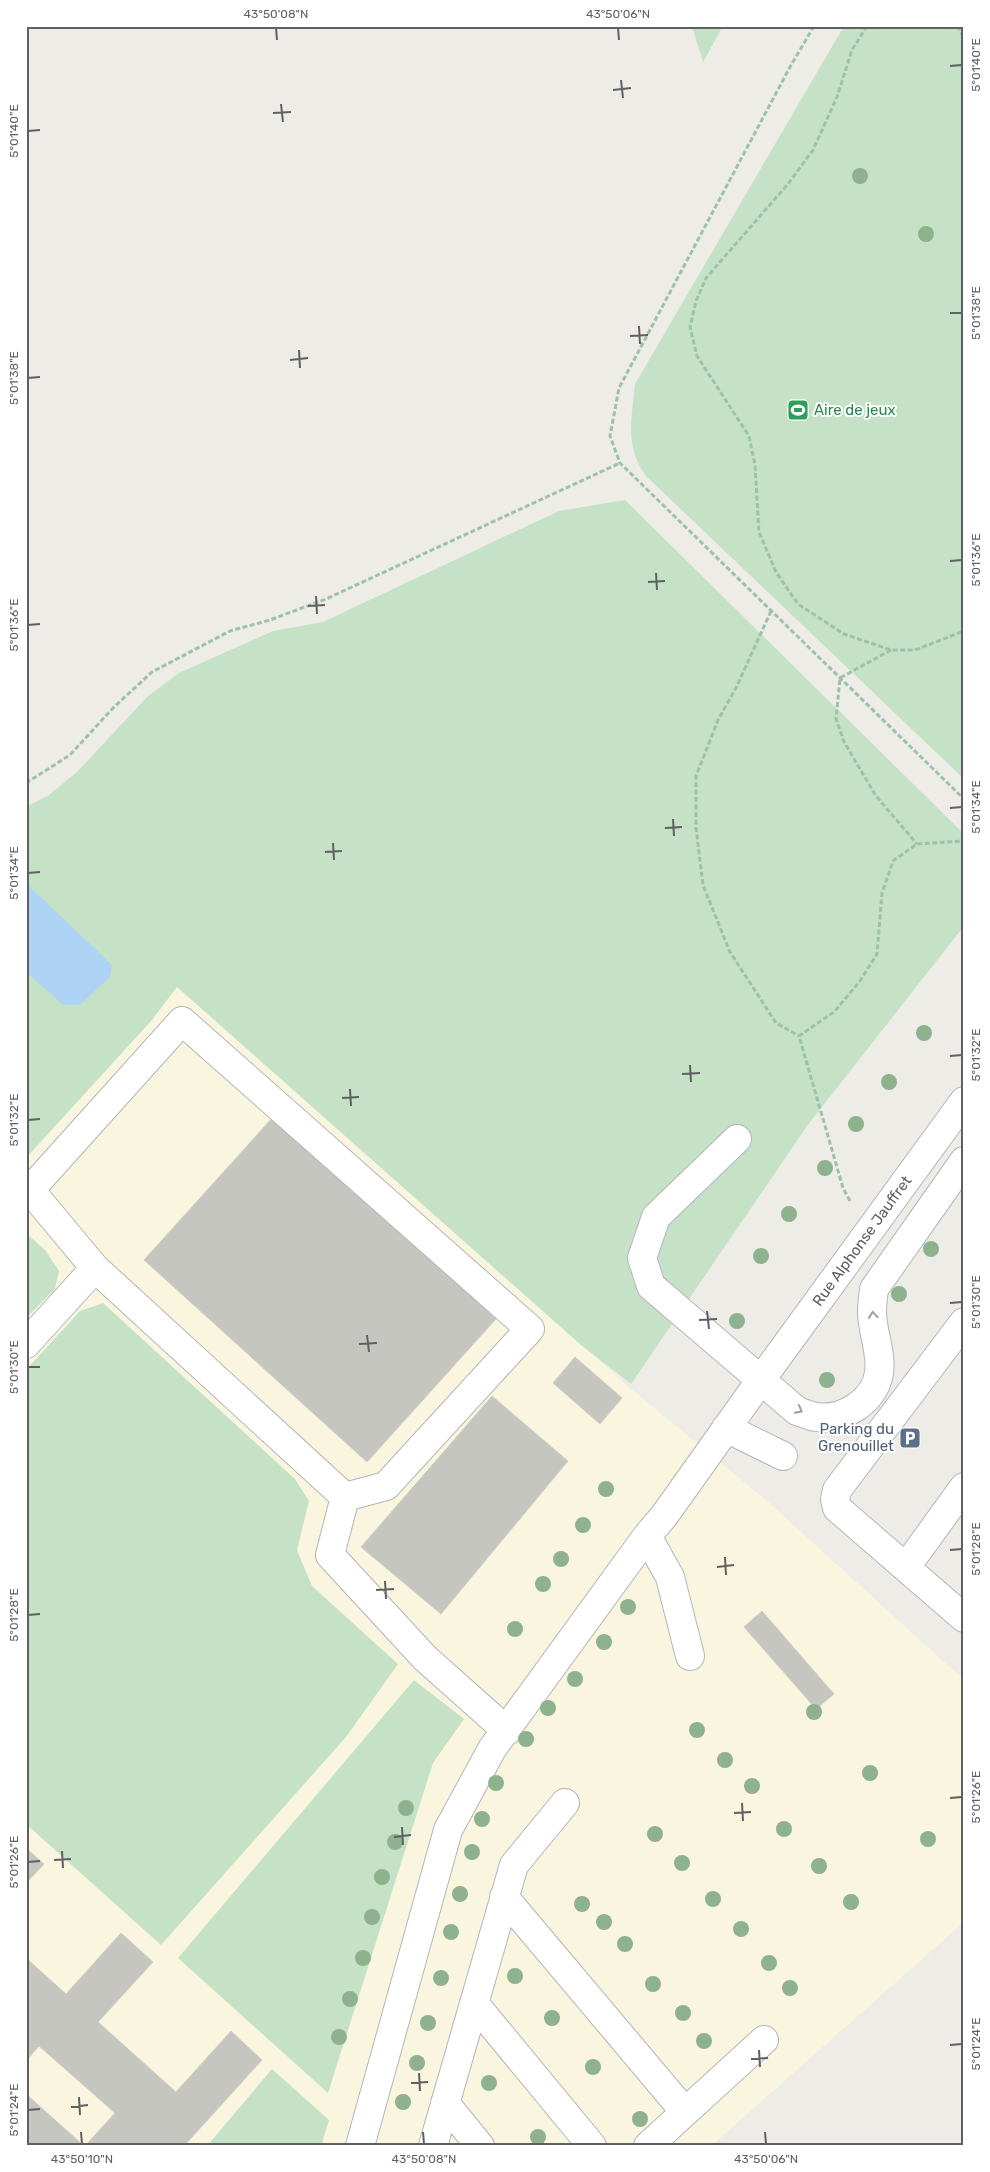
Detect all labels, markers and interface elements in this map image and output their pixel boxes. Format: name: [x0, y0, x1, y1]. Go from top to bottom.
text: 43°50'08"N: [244, 7, 308, 21]
text: 43°50'06"N: [586, 7, 650, 21]
text: 5°01'40"E: [969, 38, 983, 92]
text: 5°01'40"E: [7, 104, 21, 158]
text: 5°01'38"E: [969, 286, 983, 340]
text: 5°01'38"E: [7, 351, 21, 405]
sports icon: Aire de jeux: [786, 398, 810, 422]
place label: Aire de jeux: [814, 401, 896, 419]
text: 5°01'36"E: [969, 534, 983, 586]
text: 5°01'36"E: [7, 599, 21, 651]
text: 5°01'34"E: [969, 780, 983, 834]
text: 5°01'34"E: [7, 846, 21, 900]
text: 5°01'32"E: [969, 1028, 983, 1082]
text: 5°01'32"E: [7, 1093, 21, 1147]
street label: Rue Alphonse Jauffret: [809, 1172, 915, 1310]
text: 5°01'30"E: [969, 1275, 983, 1329]
one-way arrow: [868, 1310, 879, 1318]
text: 5°01'30"E: [7, 1340, 21, 1394]
one-way arrow: [793, 1404, 802, 1414]
place label: Parking du Grenouillet: [818, 1420, 894, 1455]
parking icon: Parking du Grenouillet: [898, 1426, 922, 1450]
text: 5°01'28"E: [969, 1522, 983, 1576]
text: 5°01'28"E: [7, 1588, 21, 1642]
text: 5°01'26"E: [969, 1771, 983, 1823]
text: 5°01'26"E: [7, 1836, 21, 1888]
text: 5°01'24"E: [969, 2017, 983, 2071]
text: 5°01'24"E: [7, 2083, 21, 2137]
text: 43°50'10"N: [51, 2152, 113, 2166]
text: 43°50'08"N: [392, 2152, 456, 2166]
text: 43°50'06"N: [734, 2152, 798, 2166]

